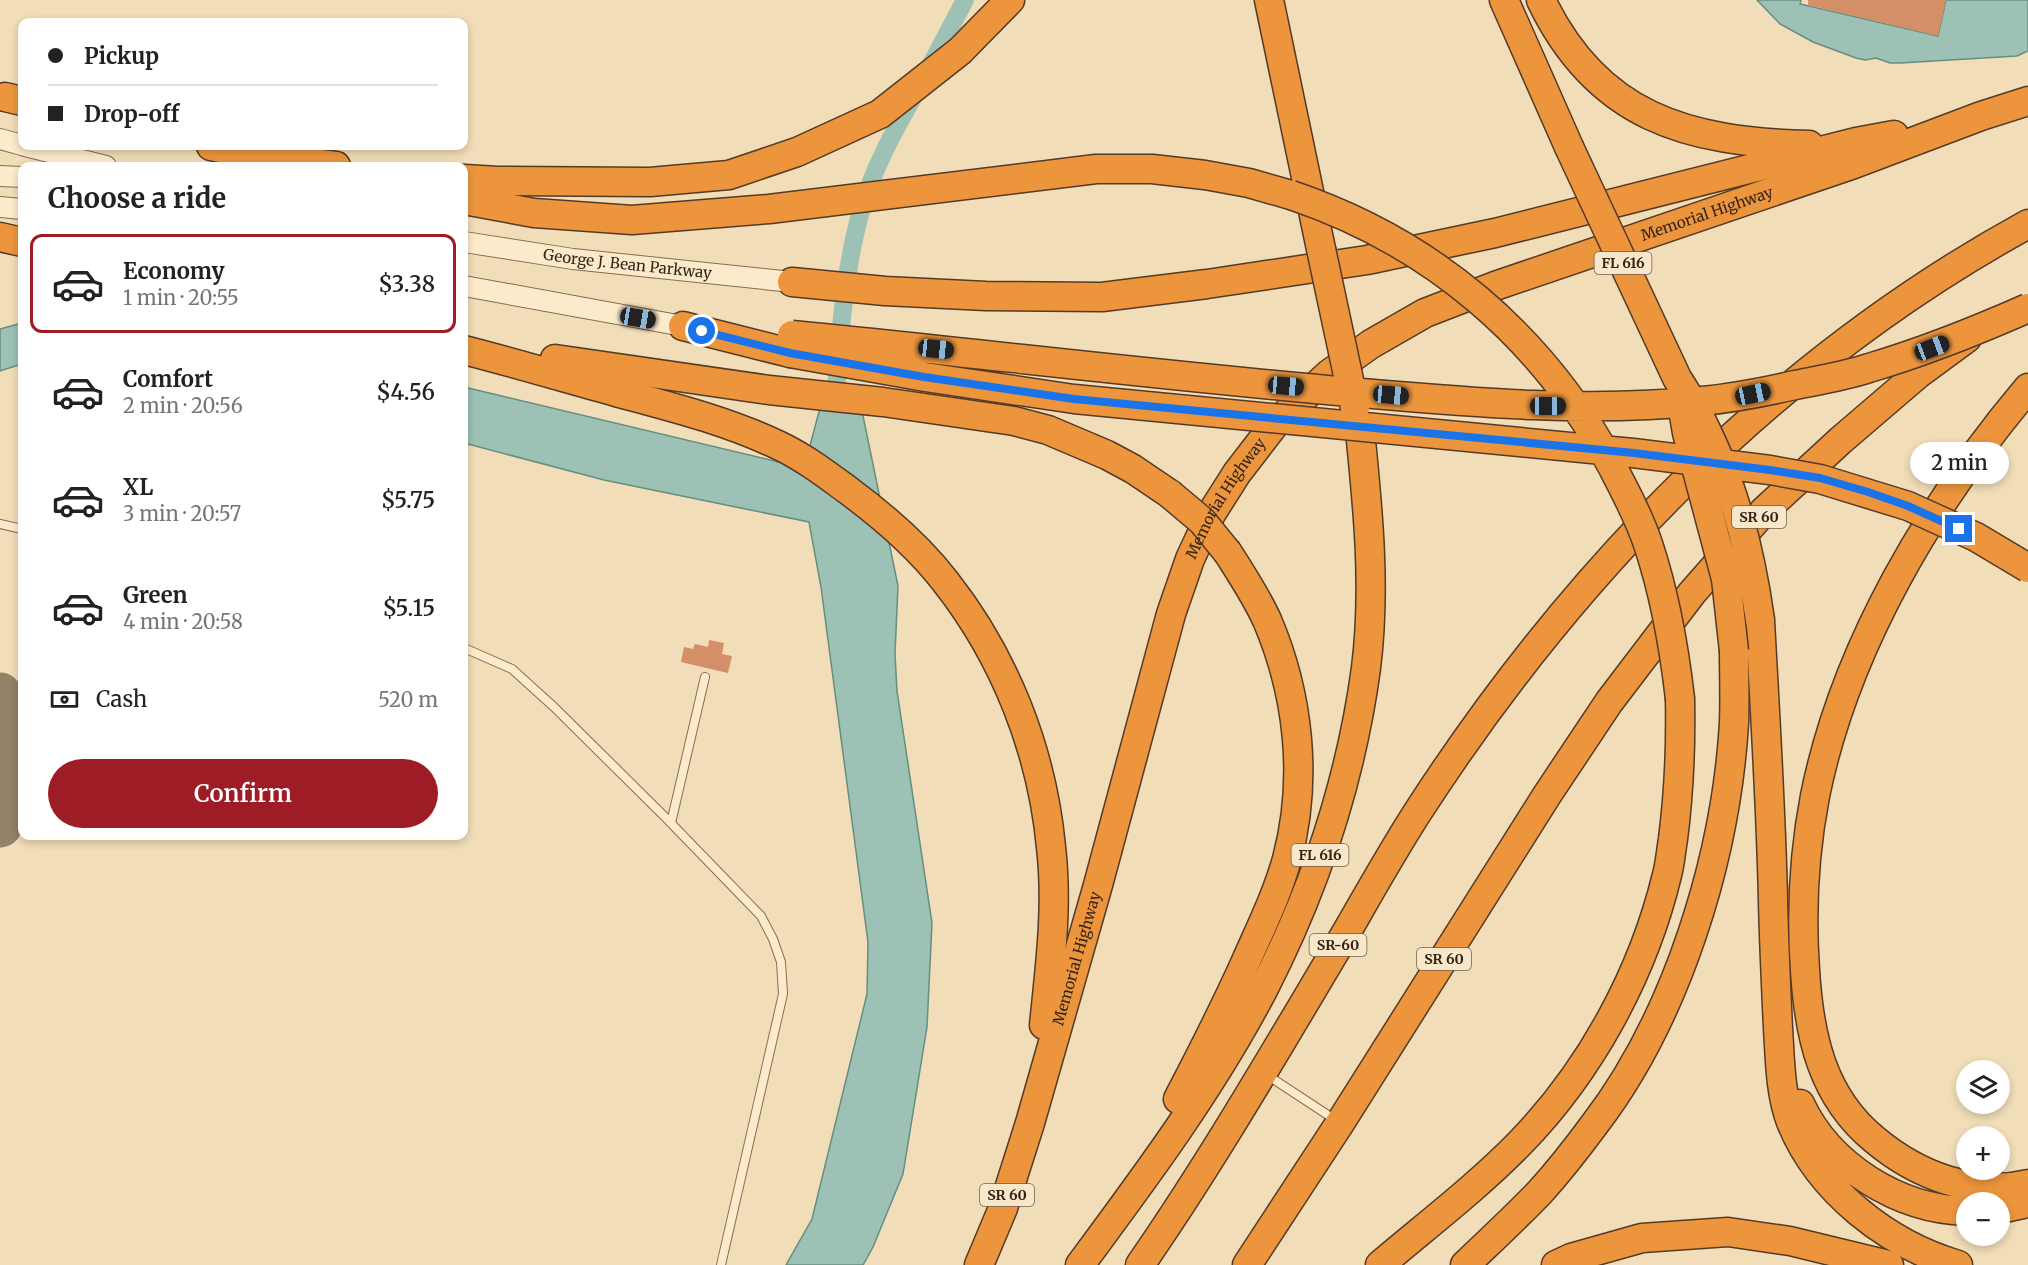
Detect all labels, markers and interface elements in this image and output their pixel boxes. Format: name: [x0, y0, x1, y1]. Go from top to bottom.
text: Pickup: [84, 42, 159, 70]
text: Drop-off: [84, 100, 179, 128]
text: Choose a ride: [48, 181, 226, 215]
street label: Memorial Highway: [1638, 182, 1776, 245]
street label: George J. Bean Parkway: [542, 244, 713, 283]
road number: FL 616: [1594, 252, 1652, 274]
icon: car: [51, 257, 105, 311]
text: Economy: [123, 257, 224, 285]
text: $3.38: [378, 270, 435, 298]
text: 1 min · 20:55: [123, 285, 239, 310]
car: [619, 306, 657, 330]
route start: [688, 317, 715, 344]
car: [1912, 333, 1952, 363]
car: [917, 338, 955, 360]
icon: car: [51, 365, 105, 419]
text: Comfort: [123, 365, 213, 393]
car: [1267, 375, 1305, 397]
text: $4.56: [376, 378, 435, 406]
car: [1734, 381, 1772, 407]
car: [1372, 384, 1410, 406]
text: 2 min · 20:56: [123, 393, 243, 418]
car: [1530, 397, 1566, 415]
street label: Memorial Highway: [1182, 434, 1270, 562]
callout: 2 min: [1910, 442, 2008, 484]
text: 2 min: [1931, 450, 1988, 475]
icon: car: [51, 473, 105, 527]
text: XL: [123, 473, 153, 501]
text: $5.75: [381, 486, 435, 514]
text: 3 min · 20:57: [123, 501, 241, 526]
road number: SR 60: [1732, 506, 1786, 528]
route end: [1945, 515, 1972, 542]
icon: car: [51, 581, 105, 635]
text: Green: [123, 581, 187, 609]
text: $5.15: [382, 594, 435, 622]
text: 4 min · 20:58: [123, 609, 243, 634]
icon: cash: [48, 683, 81, 716]
text: Cash: [96, 685, 147, 713]
text: 520 m: [378, 687, 438, 712]
button: Confirm: [48, 759, 438, 828]
road number: FL 616: [1292, 844, 1348, 866]
street label: Memorial Highway: [1048, 889, 1105, 1028]
road number: SR-60: [1310, 934, 1366, 956]
road number: SR 60: [1417, 948, 1471, 970]
map controls: [1956, 1060, 2010, 1246]
button: layers: [1956, 1060, 2010, 1114]
button: +: [1956, 1126, 2010, 1180]
road number: SR 60: [980, 1184, 1034, 1206]
button: −: [1956, 1192, 2010, 1246]

